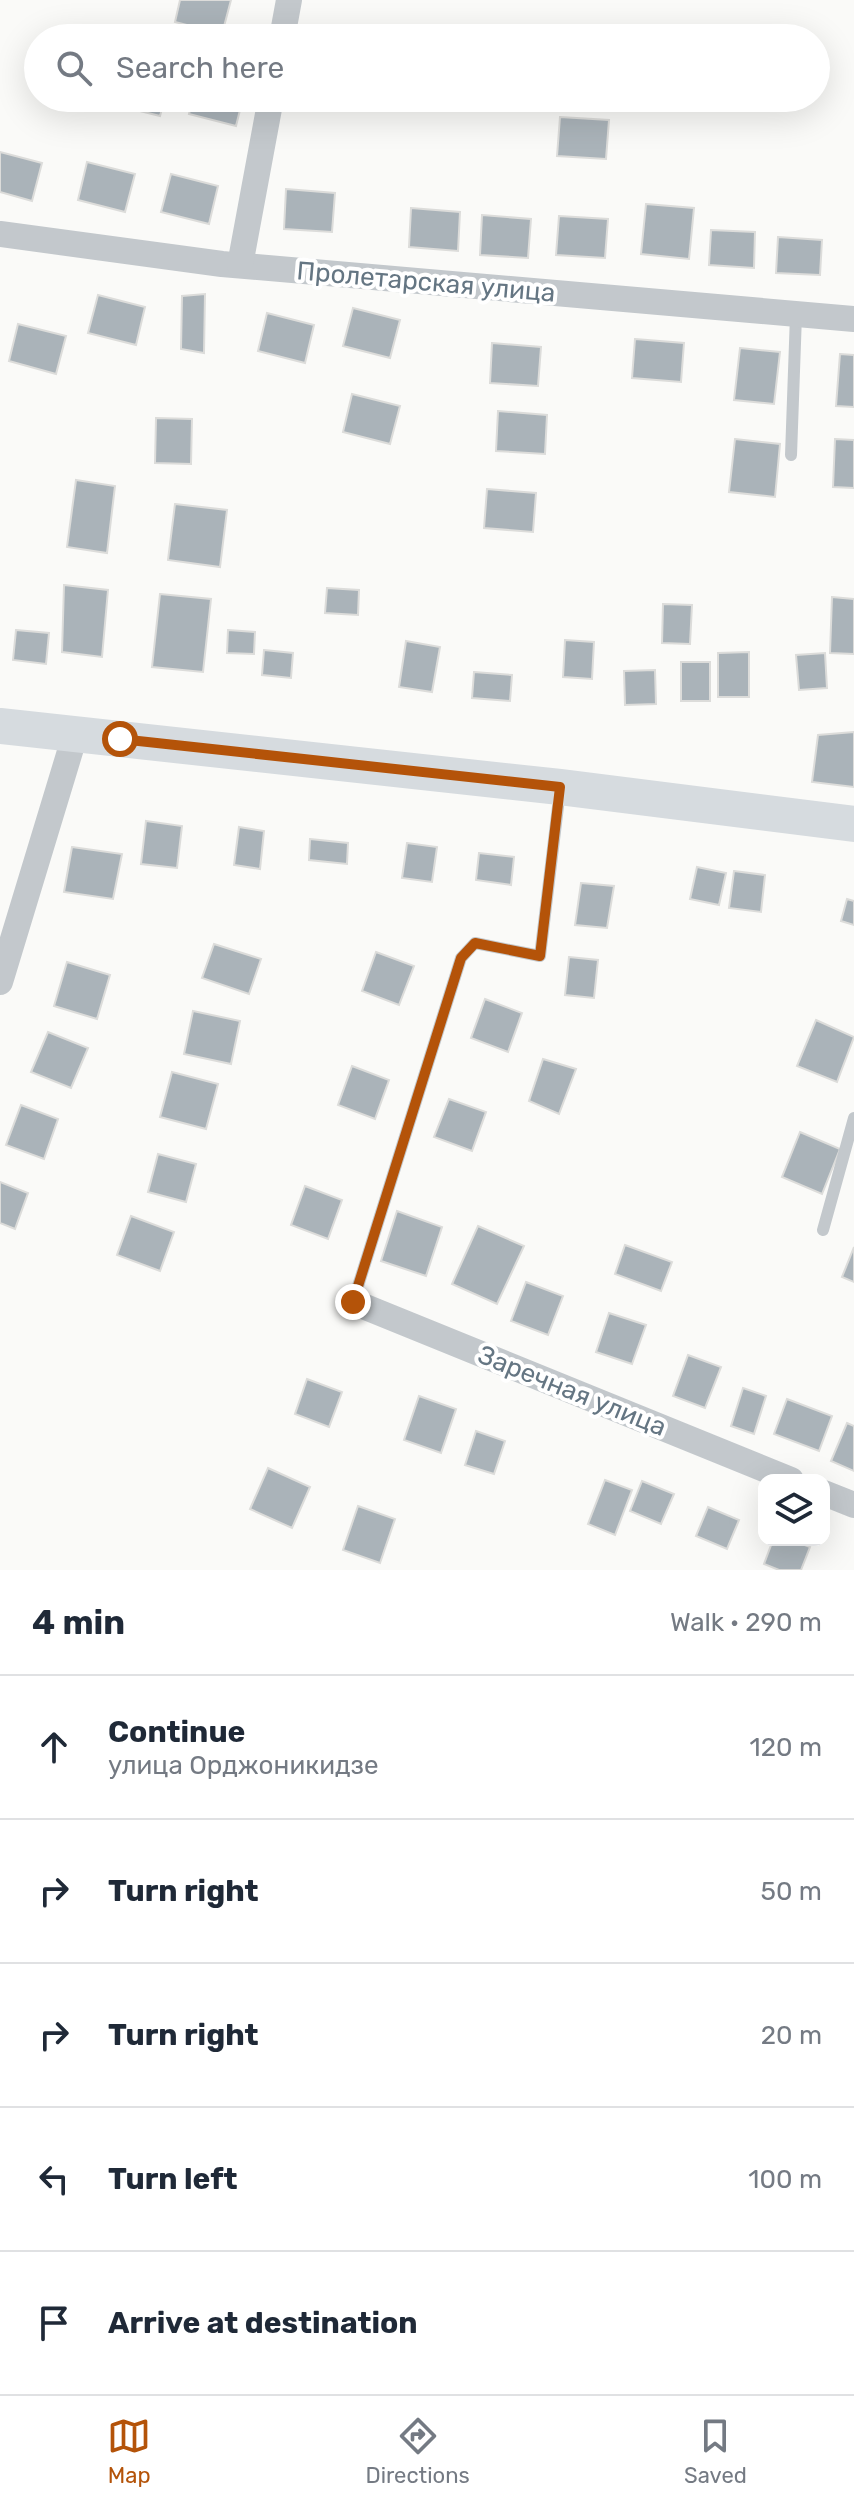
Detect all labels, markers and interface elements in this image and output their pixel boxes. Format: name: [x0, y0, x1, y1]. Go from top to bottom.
search box: [24, 24, 830, 112]
icon: search: [52, 46, 96, 90]
text: Search here: [116, 50, 284, 86]
street label: Пролетарская улица: [295, 255, 557, 309]
route start: [102, 721, 138, 757]
route end: [335, 1284, 371, 1320]
street label: Заречная улица: [473, 1339, 671, 1443]
map controls: [758, 1474, 830, 1546]
button: layers: [758, 1474, 830, 1546]
text: 4 min: [32, 1602, 125, 1643]
text: Walk · 290 m: [670, 1607, 822, 1638]
text: Continue: [108, 1714, 245, 1750]
icon: ahead: [32, 1725, 76, 1769]
text: 120 m: [750, 1732, 822, 1763]
text: улица Орджоникидзе: [108, 1750, 378, 1781]
icon: right: [32, 1869, 76, 1913]
text: Turn right: [108, 1873, 259, 1909]
text: 50 m: [761, 1876, 822, 1907]
icon: right: [32, 2013, 76, 2057]
text: Turn right: [108, 2017, 259, 2053]
text: 20 m: [761, 2020, 822, 2051]
icon: left: [32, 2157, 76, 2201]
text: Turn left: [108, 2161, 238, 2197]
text: 100 m: [748, 2164, 822, 2195]
icon: arrive: [32, 2301, 76, 2345]
text: Arrive at destination: [108, 2305, 418, 2341]
tab: Map: [107, 2414, 151, 2489]
tab: Directions: [365, 2414, 470, 2489]
tab: Saved: [684, 2414, 747, 2489]

